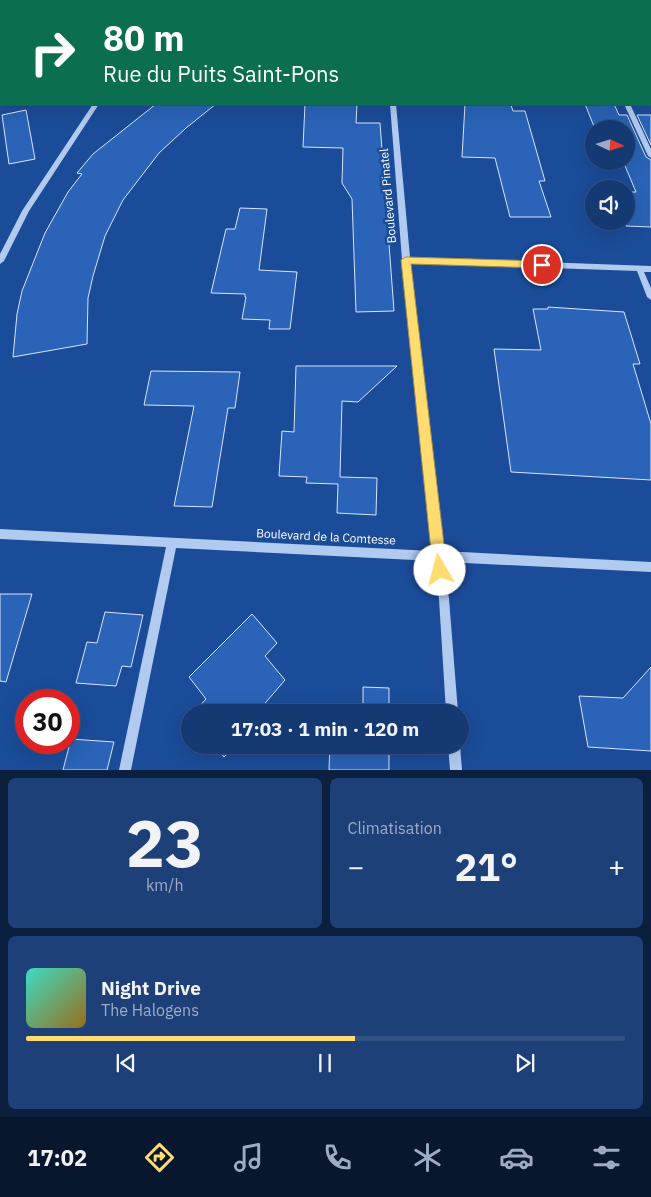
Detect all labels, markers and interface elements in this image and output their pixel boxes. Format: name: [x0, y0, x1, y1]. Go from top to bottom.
text: 80 m: [103, 15, 185, 61]
icon: right: [20, 20, 85, 85]
text: Rue du Puits Saint-Pons: [103, 59, 339, 88]
north arrow: [585, 120, 635, 170]
map controls: [585, 120, 635, 230]
street label: Boulevard Pinatel: [376, 148, 399, 244]
button: sound: [585, 180, 635, 230]
pin: [521, 244, 563, 286]
icon: arrive: [528, 251, 556, 279]
street label: Boulevard de la Comtesse: [256, 525, 397, 548]
position arrow: [413, 543, 465, 595]
speed limit sign: 30: [15, 689, 80, 754]
text: 17:03 · 1 min · 120 m: [231, 717, 419, 741]
text: 23: [126, 800, 204, 885]
text: Climatisation: [348, 818, 442, 838]
text: 21°: [455, 842, 518, 891]
text: −: [348, 848, 364, 885]
text: +: [608, 848, 625, 885]
text: km/h: [146, 875, 184, 895]
text: Night Drive: [101, 976, 201, 1000]
text: The Halogens: [101, 1000, 199, 1020]
icon: previous: [112, 1049, 140, 1077]
icon: pause: [311, 1049, 339, 1077]
icon: next: [511, 1049, 539, 1077]
icon: directions: [142, 1140, 177, 1175]
icon: music: [231, 1140, 266, 1175]
icon: phone: [320, 1140, 355, 1175]
icon: climate: [410, 1140, 445, 1175]
icon: car: [499, 1140, 534, 1175]
icon: filters: [589, 1140, 624, 1175]
text: 17:02: [27, 1143, 87, 1172]

